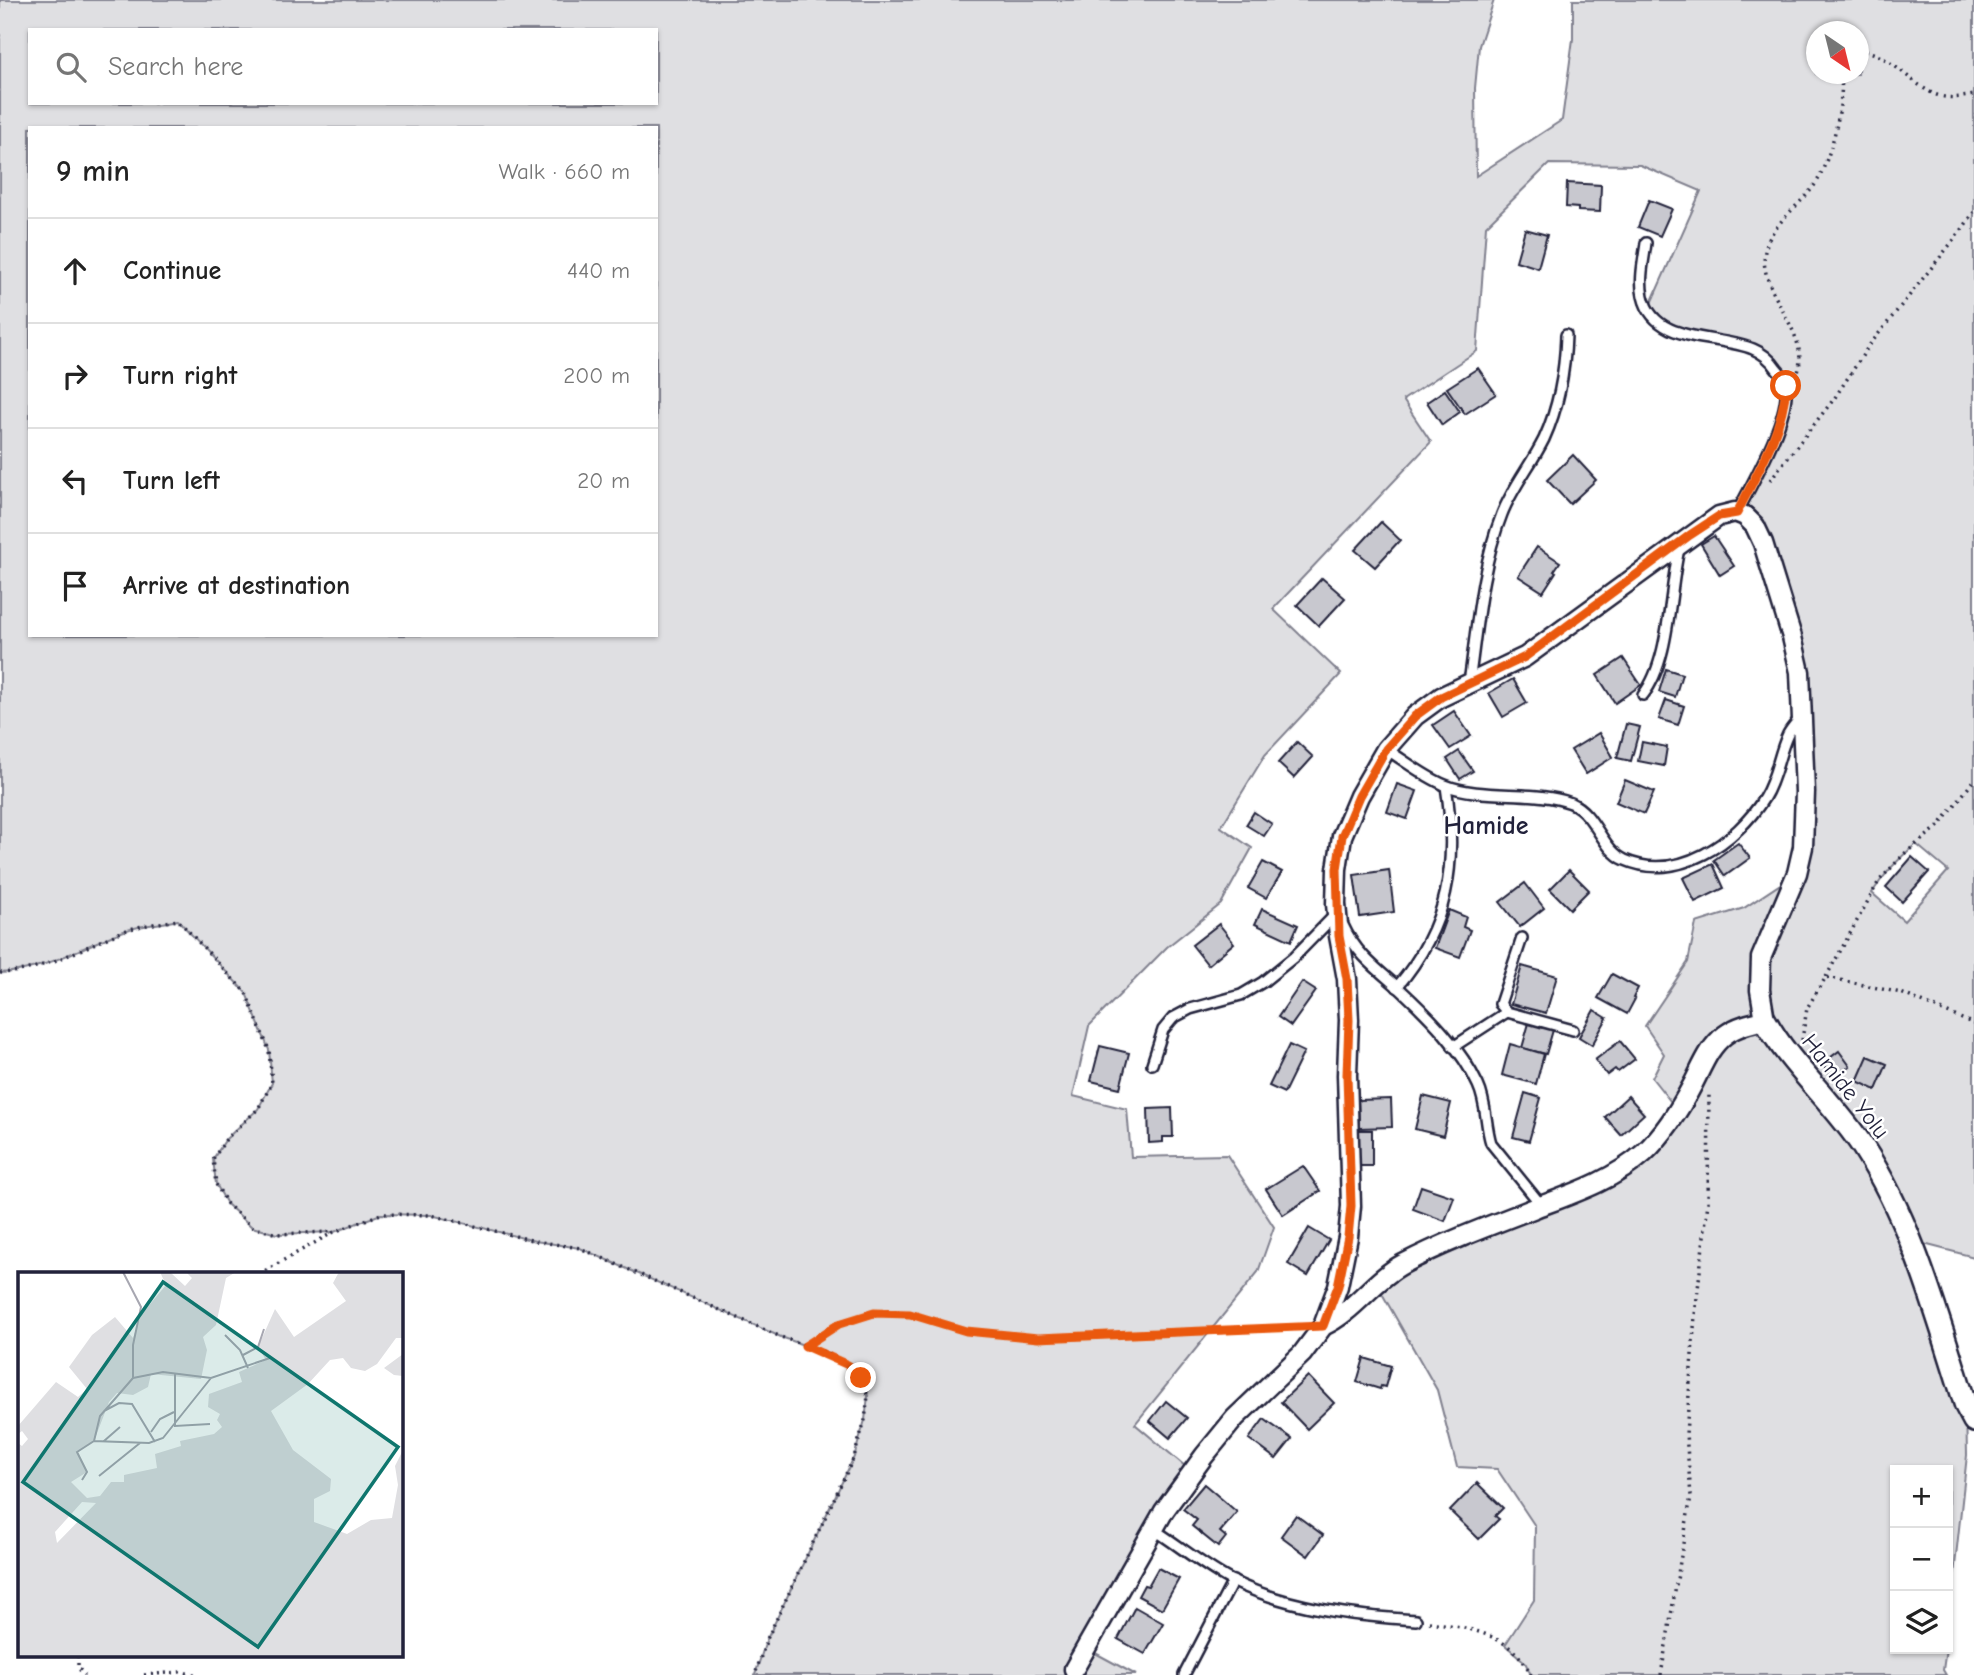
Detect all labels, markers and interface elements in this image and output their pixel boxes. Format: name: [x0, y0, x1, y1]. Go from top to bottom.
north arrow: [1806, 21, 1869, 84]
search box: [28, 28, 658, 105]
icon: search: [52, 48, 90, 86]
text: Search here: [108, 52, 243, 82]
text: 9 min: [56, 154, 130, 189]
text: Walk · 660 m: [499, 158, 630, 185]
icon: ahead: [56, 252, 94, 290]
text: Continue: [123, 256, 221, 286]
text: 440 m: [567, 257, 630, 284]
icon: right: [56, 357, 94, 395]
text: Turn right: [123, 361, 237, 391]
text: 200 m: [563, 362, 630, 389]
route start: [1770, 370, 1801, 401]
icon: left: [56, 462, 94, 500]
text: Turn left: [123, 466, 220, 496]
text: 20 m: [577, 467, 630, 494]
icon: arrive: [56, 567, 94, 605]
text: Arrive at destination: [123, 571, 350, 601]
district label: Hamide: [1443, 811, 1529, 841]
street label: Hamide Yolu: [1796, 1029, 1895, 1144]
inset map: [18, 1272, 402, 1658]
route end: [845, 1362, 876, 1393]
map controls: [1890, 1465, 1953, 1654]
button: +: [1890, 1465, 1953, 1528]
button: −: [1890, 1528, 1953, 1591]
button: layers: [1890, 1591, 1953, 1654]

